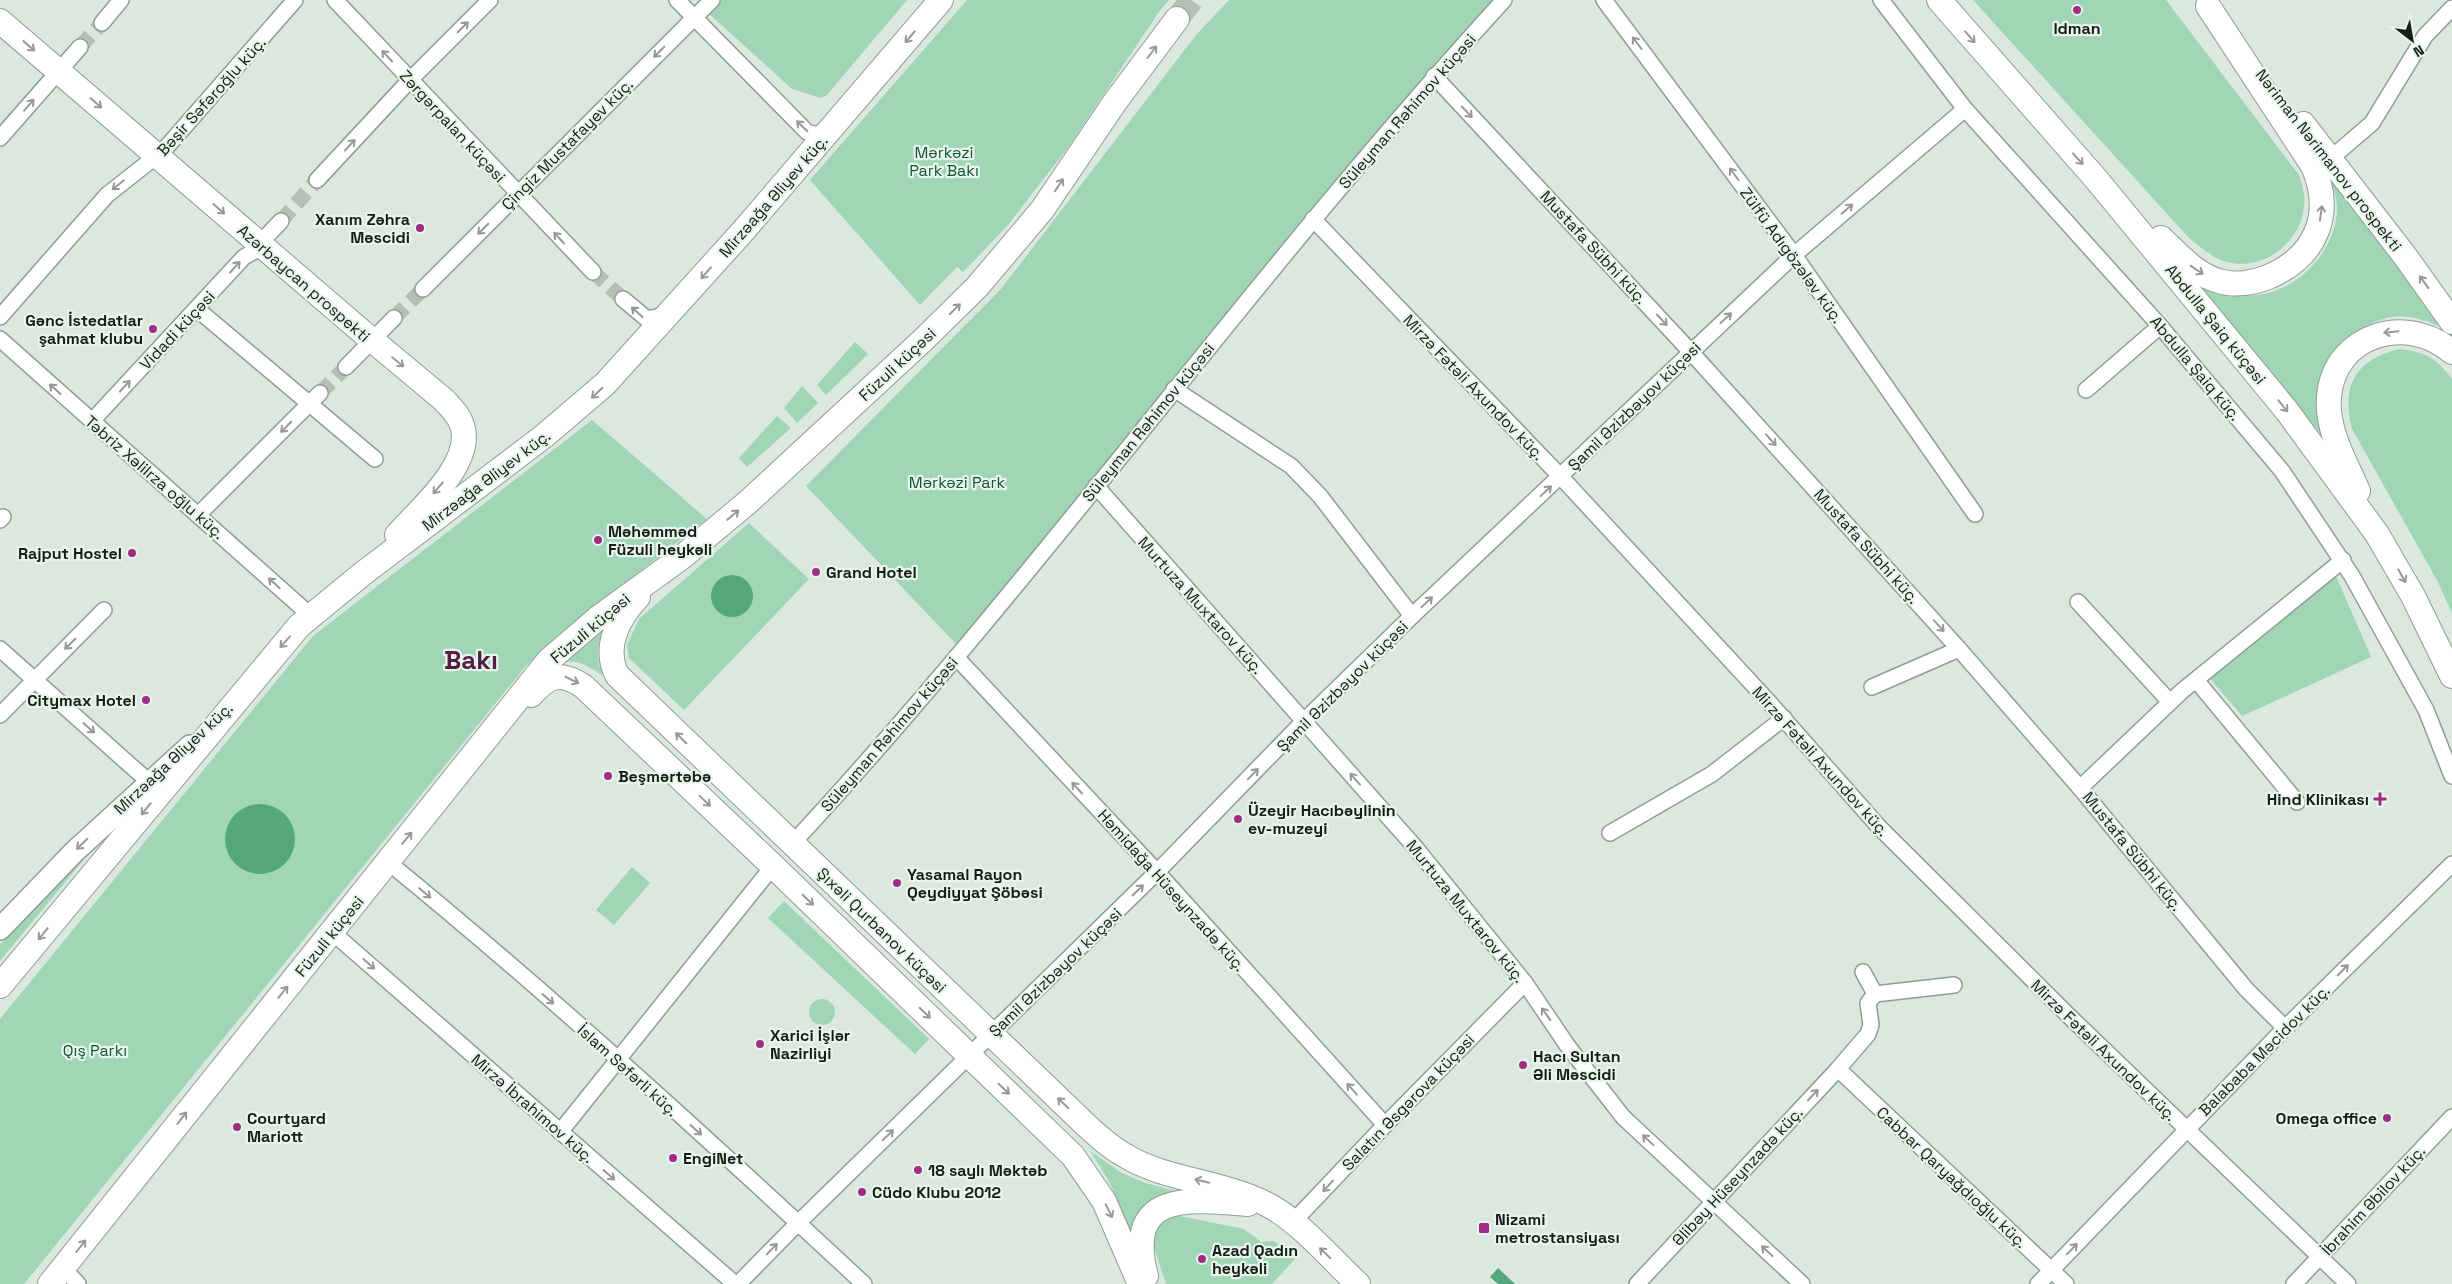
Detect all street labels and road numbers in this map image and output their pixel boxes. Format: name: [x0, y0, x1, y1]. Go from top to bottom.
street label: Süleyman Rəhimov küçəsi: [1334, 29, 1481, 193]
street label: Bəşir Səfəroğlu küç.: [152, 32, 270, 160]
street label: Nəriman Nərimanov prospekti: [2251, 65, 2406, 256]
street label: Zərgərpalan küçəsi: [395, 66, 510, 187]
street label: Çingiz Mustafayev küç.: [497, 74, 638, 215]
street label: Mirzəağa Əliyev küç.: [714, 131, 832, 262]
street label: Zülfü Adıgözələv küç.: [1735, 183, 1848, 327]
street label: Mustafa Sübhi küç.: [1536, 186, 1652, 309]
street label: Azərbaycan prospekti: [233, 220, 374, 347]
street label: Abdulla Şaiq küçəsi: [2161, 260, 2271, 389]
street label: Vidadi küçəsi: [135, 286, 220, 375]
street label: Mirzə Fətəli Axundov küç.: [1398, 310, 1549, 465]
street label: Abdulla Şaiq küç.: [2146, 311, 2246, 425]
street label: Füzuli küçəsi: [854, 323, 940, 406]
street label: Şamil Əzizbəyov küçəsi: [1563, 337, 1705, 476]
street label: Süleyman Rəhimov küçəsi: [1078, 338, 1219, 506]
street label: Təbriz Xəlilrza oğlu küç.: [80, 411, 229, 544]
street label: Mirzəağa Əliyev küç.: [418, 425, 555, 536]
street label: Mustafa Sübhi küç.: [1809, 484, 1924, 608]
street label: Murtuza Muxtarov küç.: [1133, 532, 1268, 679]
street label: Füzuli küçəsi: [546, 589, 635, 668]
street label: Şamil Əzizbəyov küçəsi: [1272, 616, 1412, 756]
street label: Süleyman Rəhimov küçəsi: [816, 652, 963, 816]
street label: Mirzə Fətəli Axundov küç.: [1748, 682, 1894, 841]
street label: Mirzəağa Əliyev küç.: [109, 698, 237, 819]
street label: Mustafa Sübhi küç.: [2078, 787, 2187, 915]
street label: Həmidağa Hüseynzadə küç.: [1093, 805, 1250, 976]
street label: Murtuza Muxtarov küç.: [1401, 836, 1530, 987]
street label: Şıxəli Qurbanov küçəsi: [812, 863, 951, 998]
street label: Füzuli küçəsi: [290, 892, 368, 981]
street label: Şamil Əzizbəyov küçəsi: [984, 903, 1126, 1042]
street label: Mirzə Fətəli Axundov küç.: [2026, 975, 2181, 1126]
street label: Balababa Məcidov küç.: [2194, 980, 2334, 1120]
street label: İslam Səfərli küç.: [573, 1020, 682, 1121]
street label: Salatın Əsgərova küçəsi: [1338, 1030, 1479, 1175]
street label: Mirzə İbrahimov küç.: [467, 1049, 599, 1168]
street label: Əlibəy Hüseynzadə küç.: [1667, 1102, 1807, 1250]
street label: Cabbar Qaryağdıoğlu küç.: [1872, 1102, 2031, 1253]
street label: İbrahim Əbilov küç.: [2317, 1141, 2430, 1260]

